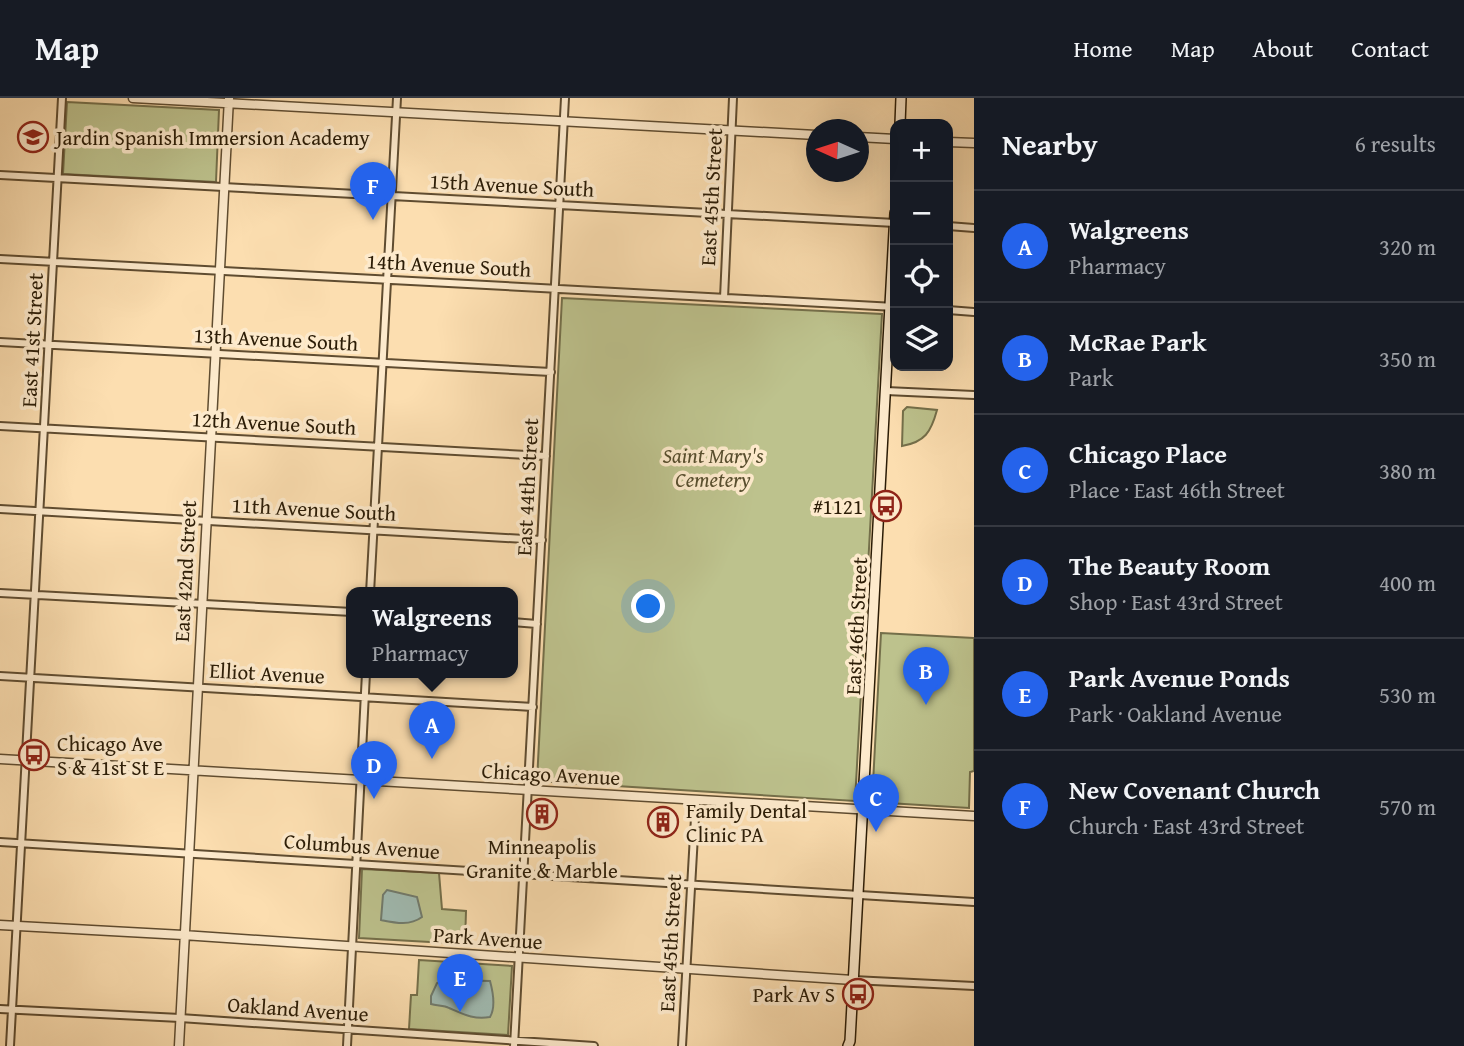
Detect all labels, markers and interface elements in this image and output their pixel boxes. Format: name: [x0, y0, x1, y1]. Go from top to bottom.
text: Map: [35, 24, 99, 72]
text: Home: [1074, 31, 1133, 66]
text: Map: [1171, 31, 1215, 66]
text: About: [1253, 31, 1313, 66]
text: Contact: [1351, 31, 1429, 66]
north arrow: [806, 119, 869, 182]
map controls: [890, 119, 953, 371]
button: +: [890, 119, 953, 182]
school or university icon: Jardin Spanish Immersion Academy: [16, 120, 50, 154]
place label: Jardin Spanish Immersion Academy: [53, 122, 370, 153]
text: Nearby: [1002, 122, 1098, 166]
street label: East 45th Street: [692, 127, 730, 267]
text: 6 results: [1355, 127, 1436, 160]
pin: F: [350, 162, 396, 220]
street label: 15th Avenue South: [429, 165, 595, 205]
button: −: [890, 182, 953, 245]
text: Walgreens: [1069, 210, 1189, 249]
text: A: [1018, 230, 1032, 263]
text: 320 m: [1379, 230, 1436, 263]
street label: 14th Avenue South: [366, 245, 532, 285]
button: locate: [890, 245, 953, 308]
text: Pharmacy: [1069, 249, 1166, 282]
street label: East 41st Street: [13, 271, 51, 408]
button: layers: [890, 308, 953, 371]
street label: 13th Avenue South: [193, 319, 359, 359]
text: McRae Park: [1069, 322, 1206, 361]
text: B: [1018, 342, 1032, 375]
text: 350 m: [1379, 342, 1436, 375]
text: Park: [1069, 361, 1113, 394]
street label: 12th Avenue South: [191, 403, 357, 443]
street label: East 44th Street: [508, 417, 546, 557]
text: Chicago Place: [1069, 434, 1227, 473]
park label: Saint Mary's Cemetery: [663, 440, 764, 495]
text: C: [1018, 454, 1032, 487]
text: 380 m: [1379, 454, 1436, 487]
text: Place · East 46th Street: [1069, 473, 1285, 506]
street label: 11th Avenue South: [231, 489, 397, 529]
bus stop icon: #1121: [869, 489, 903, 523]
place label: #1121: [812, 491, 863, 522]
street label: East 42nd Street: [166, 499, 204, 643]
text: The Beauty Room: [1069, 546, 1270, 585]
street label: East 46th Street: [837, 556, 875, 696]
text: D: [1018, 566, 1032, 599]
text: 400 m: [1379, 566, 1436, 599]
text: Shop · East 43rd Street: [1069, 585, 1283, 618]
popup: [346, 587, 518, 678]
your location: [631, 589, 665, 623]
text: Walgreens: [372, 597, 492, 636]
text: Pharmacy: [372, 636, 469, 669]
pin: B: [903, 647, 949, 705]
street label: Elliot Avenue: [208, 654, 326, 692]
text: Park Avenue Ponds: [1069, 658, 1290, 697]
text: E: [1019, 678, 1031, 711]
text: 530 m: [1379, 678, 1436, 711]
text: Park · Oakland Avenue: [1069, 697, 1282, 730]
pin: A: [409, 701, 455, 759]
place label: Chicago Ave S & 41st St E: [57, 728, 165, 783]
bus stop icon: Chicago Ave S & 41st St E: [17, 738, 51, 772]
pin: D: [351, 741, 397, 799]
street label: Chicago Avenue: [481, 755, 621, 793]
text: New Covenant Church: [1069, 770, 1320, 809]
pin: C: [853, 774, 899, 832]
text: F: [1019, 790, 1031, 823]
text: 570 m: [1379, 790, 1436, 823]
place label: Family Dental Clinic PA: [686, 795, 807, 850]
building icon: Minneapolis Granite & Marble: [525, 797, 559, 831]
building icon: Family Dental Clinic PA: [646, 805, 680, 839]
text: Church · East 43rd Street: [1069, 809, 1304, 842]
street label: Columbus Avenue: [283, 825, 441, 867]
place label: Minneapolis Granite & Marble: [466, 831, 618, 886]
street label: East 45th Street: [651, 873, 689, 1013]
street label: Park Avenue: [432, 919, 544, 957]
pin: E: [437, 954, 483, 1012]
bus stop icon: Park Av S: [841, 977, 875, 1011]
place label: Park Av S: [753, 979, 835, 1010]
street label: Oakland Avenue: [226, 989, 370, 1029]

